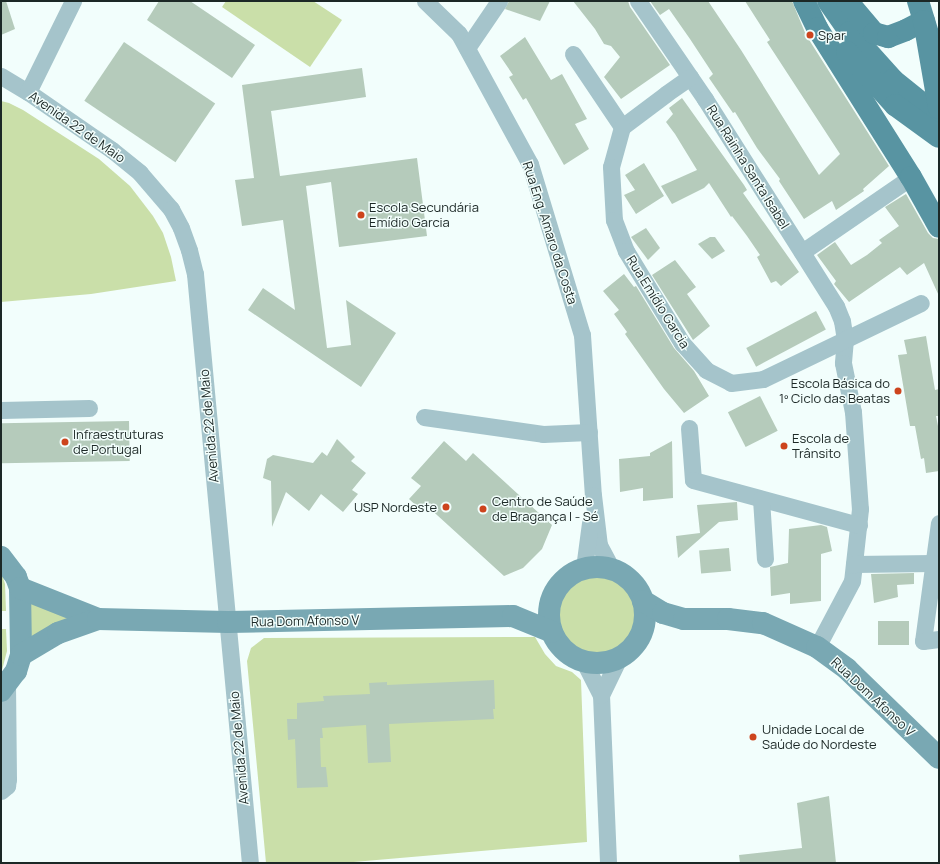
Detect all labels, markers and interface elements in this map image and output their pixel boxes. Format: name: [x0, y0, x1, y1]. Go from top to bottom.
place label: Spar: [818, 27, 846, 43]
marker: Spar: [805, 30, 815, 40]
street label: Avenida 22 de Maio: [26, 88, 128, 166]
street label: Rua Rainha Santa Isabel: [704, 102, 792, 232]
street label: Rua Eng. Amaro da Costa: [519, 160, 581, 306]
place label: Escola Secundária Emídio Garcia: [369, 200, 479, 231]
marker: Escola Secundária Emídio Garcia: [356, 210, 366, 220]
street label: Rua Emídio Garcia: [623, 253, 693, 351]
street label: Avenida 22 de Maio: [196, 369, 222, 483]
place label: Escola Básica do 1º Ciclo das Beatas: [779, 376, 890, 407]
marker: Escola Básica do 1º Ciclo das Beatas: [893, 386, 903, 396]
place label: Infraestruturas de Portugal: [73, 427, 163, 458]
place label: Escola de Trânsito: [792, 431, 849, 462]
marker: Infraestruturas de Portugal: [60, 437, 70, 447]
marker: Escola de Trânsito: [779, 441, 789, 451]
place label: Centro de Saúde de Bragança I - Sé: [492, 494, 598, 525]
place label: USP Nordeste: [354, 499, 437, 515]
marker: USP Nordeste: [440, 501, 452, 513]
marker: Centro de Saúde de Bragança I - Sé: [477, 503, 489, 515]
street label: Rua Dom Afonso V: [251, 612, 359, 630]
street label: Rua Dom Afonso V: [828, 654, 918, 740]
street label: Avenida 22 de Maio: [226, 691, 252, 805]
place label: Unidade Local de Saúde do Nordeste: [762, 722, 877, 753]
marker: Unidade Local de Saúde do Nordeste: [747, 731, 759, 743]

